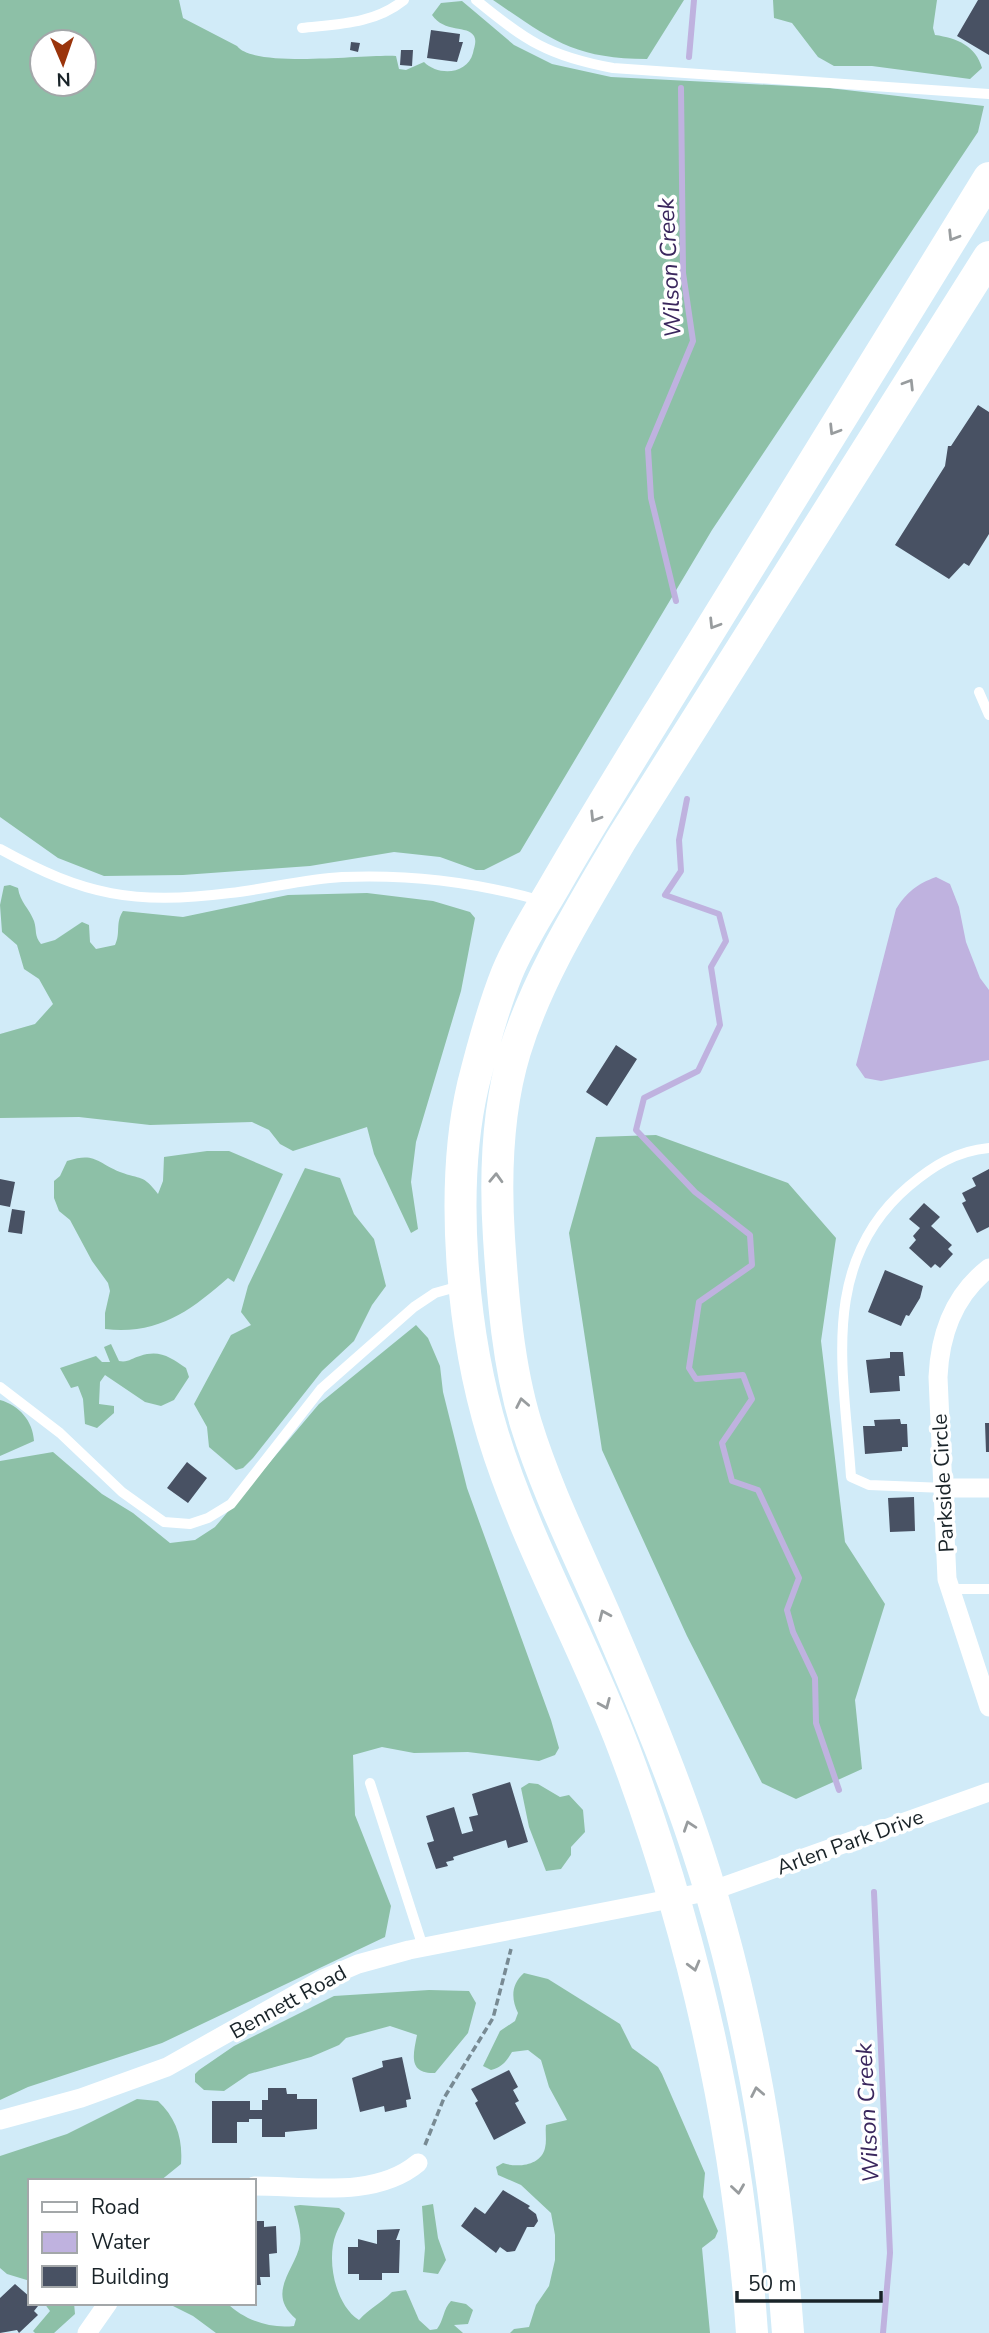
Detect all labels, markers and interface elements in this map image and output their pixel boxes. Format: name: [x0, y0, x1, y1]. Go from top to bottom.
north arrow: [28, 28, 98, 98]
text: N: [56, 66, 71, 92]
water label: Wilson Creek: [650, 197, 689, 339]
one-way arrow: [949, 229, 962, 242]
one-way arrow: [900, 379, 913, 392]
one-way arrow: [829, 422, 842, 435]
one-way arrow: [710, 616, 723, 629]
one-way arrow: [590, 810, 603, 823]
one-way arrow: [489, 1172, 504, 1183]
one-way arrow: [515, 1397, 530, 1409]
street label: Parkside Circle: [925, 1413, 961, 1553]
one-way arrow: [599, 1610, 613, 1622]
one-way arrow: [596, 1697, 610, 1709]
street label: Arlen Park Drive: [773, 1802, 927, 1882]
one-way arrow: [683, 1820, 697, 1833]
street label: Bennett Road: [225, 1958, 351, 2046]
one-way arrow: [686, 1959, 700, 1971]
water label: Wilson Creek: [848, 2042, 887, 2184]
one-way arrow: [751, 2086, 766, 2098]
legend: [28, 2179, 256, 2305]
one-way arrow: [730, 2183, 745, 2194]
text: Road: [91, 2193, 140, 2221]
text: Water: [91, 2228, 150, 2256]
scale bar: [737, 2260, 880, 2304]
text: Building: [91, 2263, 169, 2291]
text: 50 m: [748, 2270, 797, 2298]

